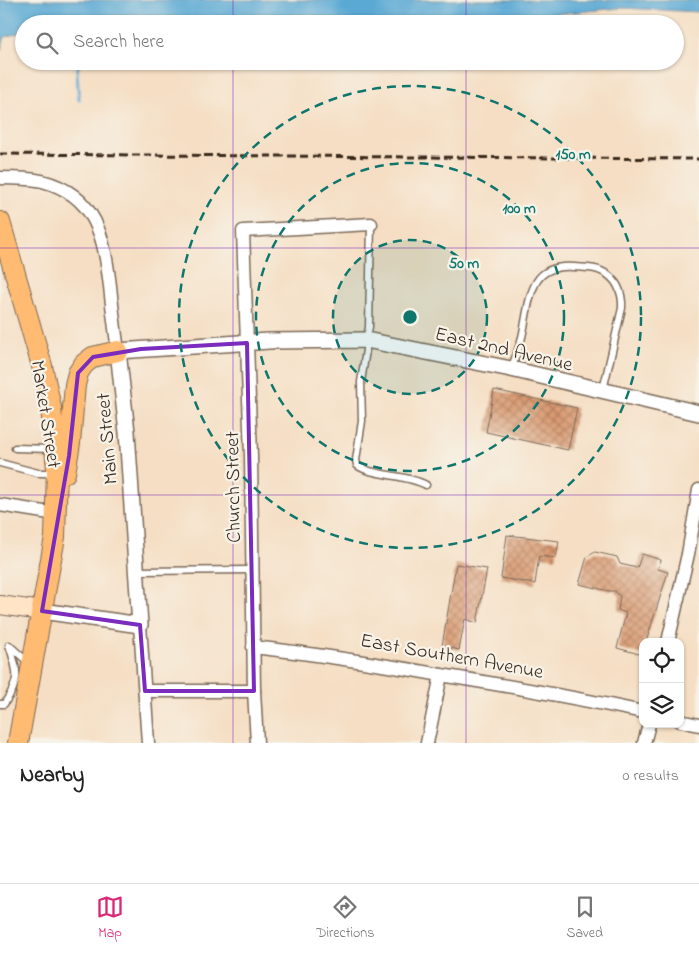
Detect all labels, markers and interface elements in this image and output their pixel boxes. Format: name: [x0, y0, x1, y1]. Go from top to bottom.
search box: [15, 15, 684, 70]
icon: search: [33, 29, 61, 57]
text: Search here: [73, 29, 164, 56]
text: 150 m: [555, 144, 591, 166]
text: 100 m: [502, 198, 536, 220]
text: 50 m: [449, 253, 480, 275]
centre of rings: [401, 308, 419, 326]
street label: East 2nd Avenue: [432, 320, 575, 380]
street label: Market Street: [22, 358, 67, 471]
street label: Main Street: [90, 392, 127, 486]
street label: Church Street: [219, 431, 250, 543]
street label: East Southern Avenue: [358, 627, 545, 688]
map controls: [639, 638, 684, 728]
button: locate: [639, 638, 684, 683]
button: layers: [639, 683, 684, 728]
text: Nearby: [20, 761, 84, 791]
text: 0 results: [623, 764, 679, 788]
tab: Map: [96, 893, 124, 944]
tab: Directions: [316, 893, 374, 944]
tab: Saved: [566, 893, 603, 944]

